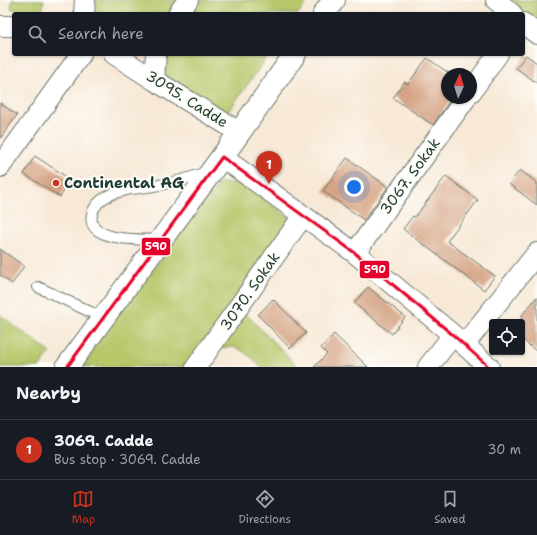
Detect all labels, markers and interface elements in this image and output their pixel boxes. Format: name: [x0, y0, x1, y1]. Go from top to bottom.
search box: [12, 12, 525, 56]
icon: search: [26, 23, 48, 45]
text: Search here: [58, 24, 144, 44]
street label: 3095. Cadde: [142, 66, 232, 132]
north arrow: [441, 68, 477, 104]
street label: 3067. Sokak: [375, 134, 445, 218]
pin: 1: [256, 151, 282, 184]
place label: Continental AG: [64, 173, 184, 193]
your location: [344, 177, 364, 197]
marker: Continental AG: [51, 178, 61, 188]
line badge: 590: [141, 237, 171, 256]
text: 590: [145, 239, 167, 254]
street label: 3070. Sokak: [216, 248, 284, 334]
line badge: 590: [359, 260, 390, 279]
text: 590: [364, 262, 386, 277]
map controls: [489, 319, 525, 355]
button: locate: [489, 319, 525, 355]
text: Nearby: [16, 382, 81, 404]
text: 3069. Cadde: [54, 431, 153, 451]
text: 1: [26, 441, 32, 458]
text: 30 m: [487, 441, 521, 458]
text: Bus stop · 3069. Cadde: [54, 451, 201, 468]
tab: Map: [72, 488, 95, 527]
tab: Directions: [238, 488, 291, 527]
tab: Saved: [434, 488, 465, 527]

